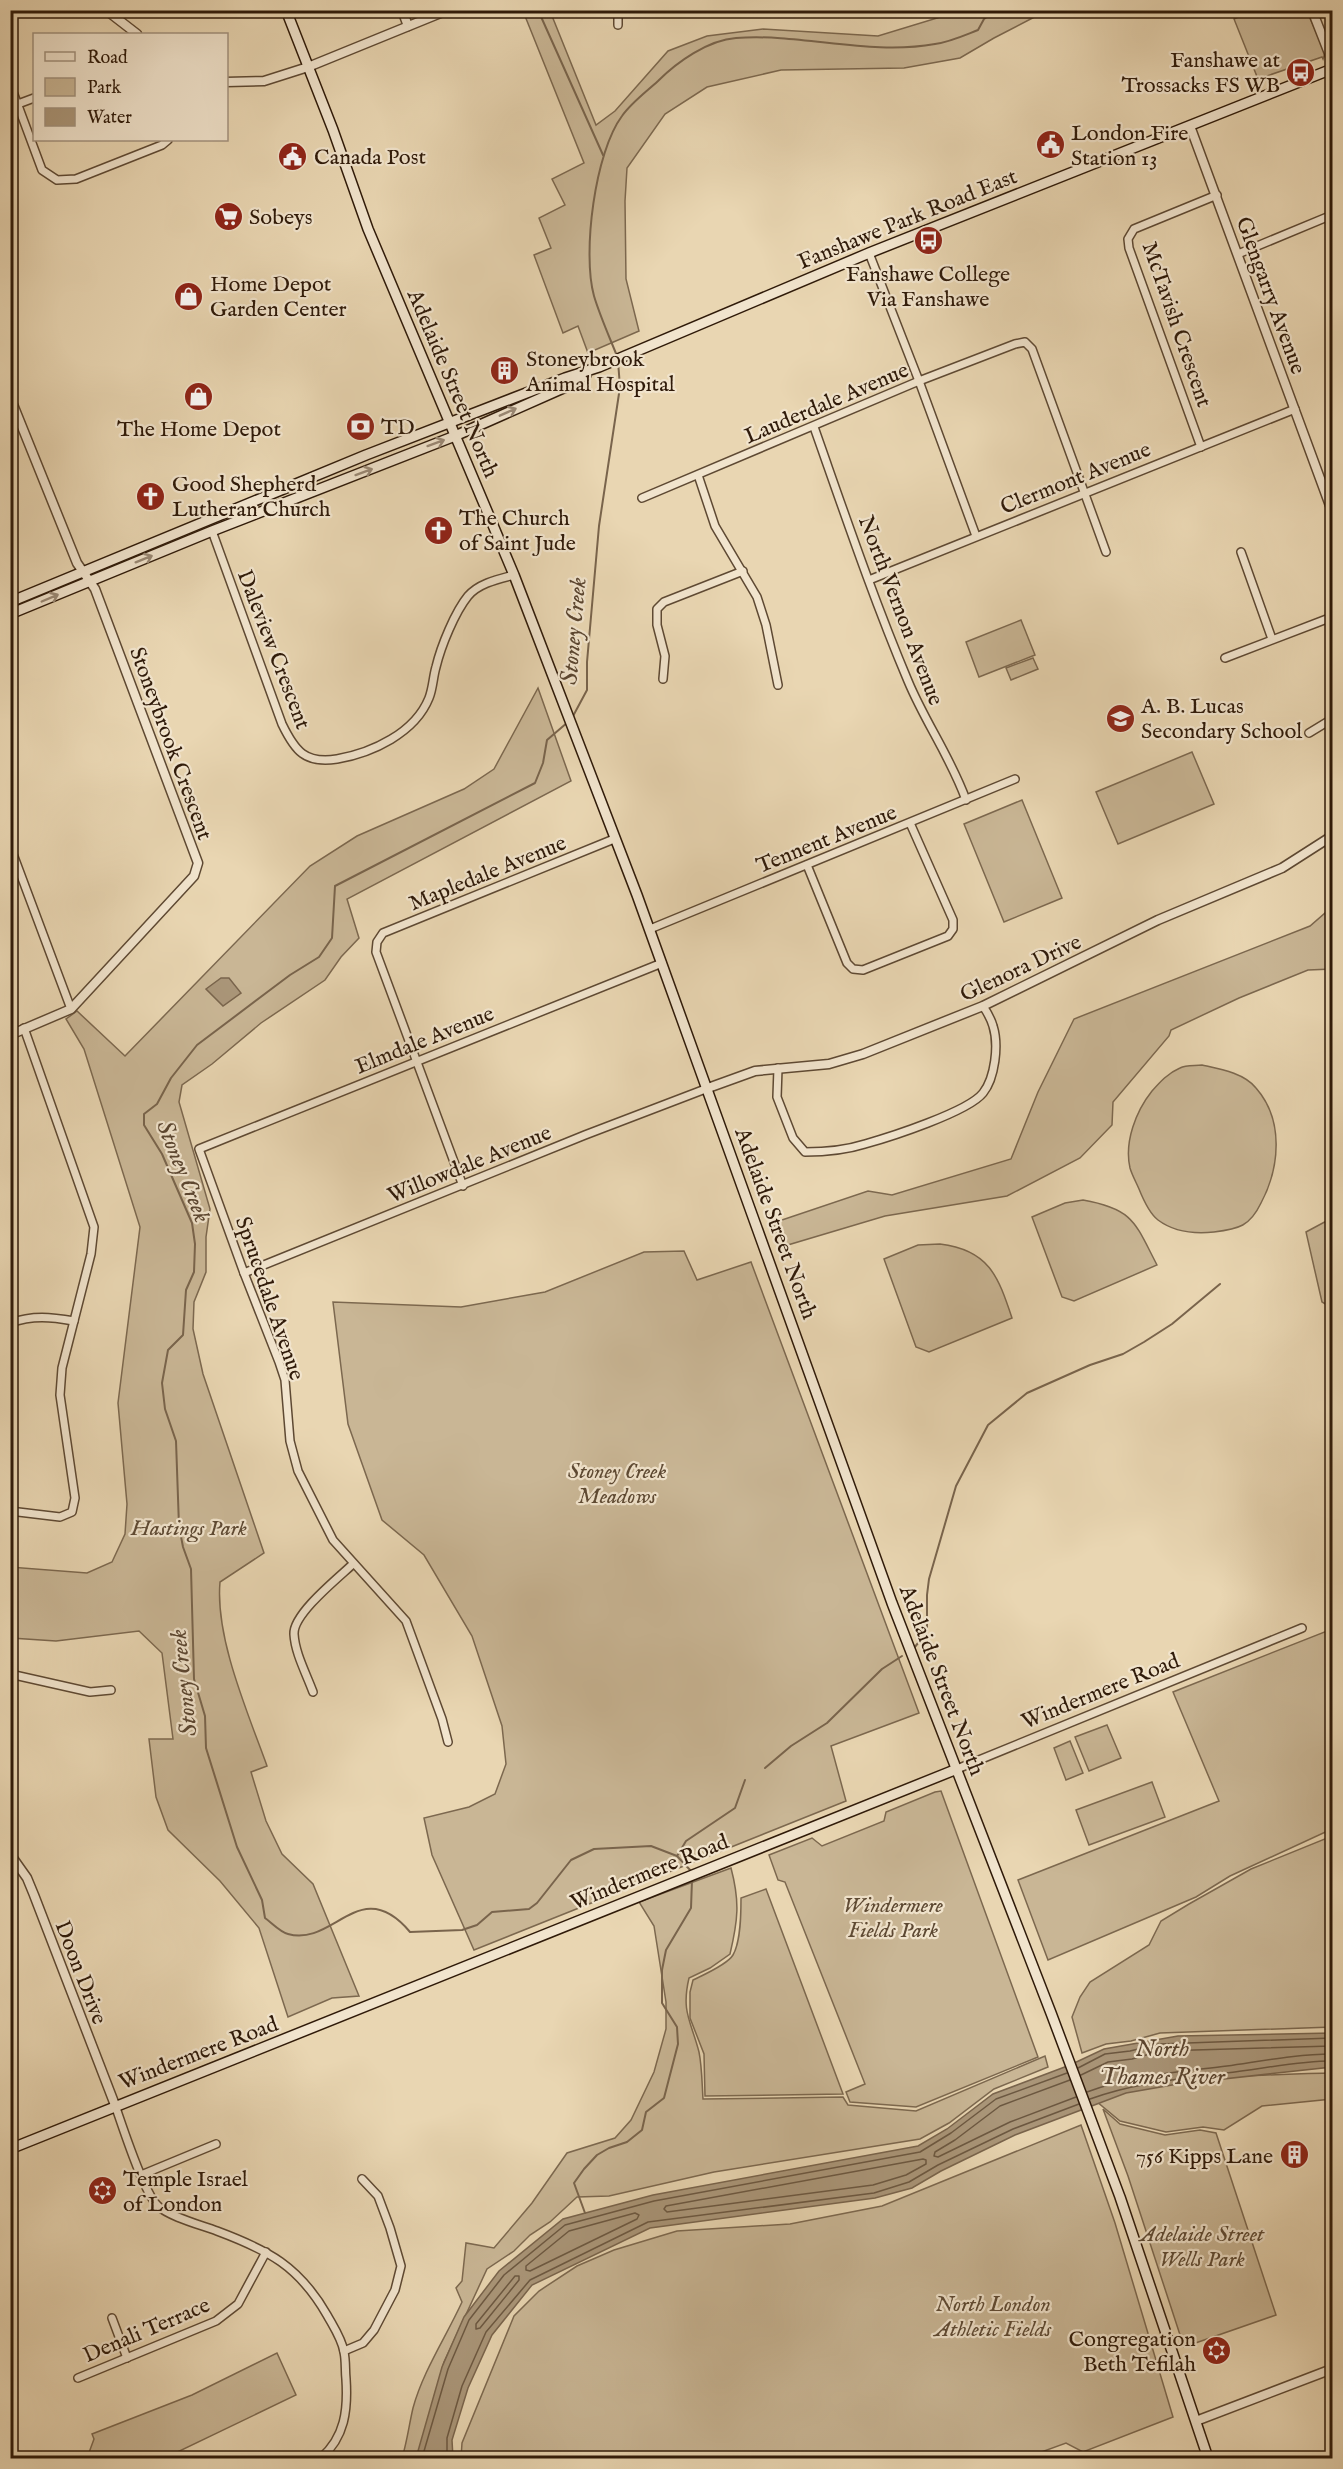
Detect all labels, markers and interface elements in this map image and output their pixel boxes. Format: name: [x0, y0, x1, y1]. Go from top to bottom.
legend: [33, 33, 228, 141]
text: Road: [87, 47, 128, 70]
place label: Fanshawe at Trossacks FS WB: [1121, 47, 1280, 100]
bus stop icon: Fanshawe at Trossacks FS WB: [1285, 56, 1317, 88]
text: Park: [87, 77, 122, 100]
text: Water: [87, 107, 132, 130]
place label: London Fire Station 13: [1071, 120, 1188, 173]
public building icon: London Fire Station 13: [1034, 129, 1066, 161]
public building icon: Canada Post: [277, 140, 309, 172]
place label: Canada Post: [314, 144, 426, 172]
street label: Fanshawe Park Road East: [794, 163, 1022, 277]
supermarket icon: Sobeys: [212, 200, 244, 232]
place label: Sobeys: [249, 204, 313, 232]
street label: Glengarry Avenue: [1229, 213, 1312, 378]
bus stop icon: Fanshawe College Via Fanshawe: [912, 225, 944, 257]
street label: McTavish Crescent: [1135, 238, 1218, 411]
place label: Fanshawe College Via Fanshawe: [846, 261, 1010, 314]
place label: Home Depot Garden Center: [210, 271, 347, 324]
shop icon: Home Depot Garden Center: [173, 280, 205, 312]
street label: Adelaide Street North: [399, 285, 505, 482]
place label: Stoneybrook Animal Hospital: [525, 346, 675, 399]
building icon: Stoneybrook Animal Hospital: [489, 355, 521, 387]
street label: Lauderdale Avenue: [740, 357, 913, 451]
shop icon: The Home Depot: [183, 380, 215, 412]
one-way arrow: [499, 406, 517, 418]
bank icon: TD: [344, 410, 376, 442]
place label: TD: [381, 414, 415, 442]
place label: The Home Depot: [117, 416, 281, 444]
street label: Clermont Avenue: [996, 436, 1155, 522]
one-way arrow: [426, 437, 445, 448]
one-way arrow: [355, 466, 373, 477]
place label: Good Shepherd Lutheran Church: [172, 471, 331, 524]
church icon: Good Shepherd Lutheran Church: [135, 480, 167, 512]
place label: The Church of Saint Jude: [459, 505, 576, 558]
street label: North Vernon Avenue: [851, 512, 949, 710]
church icon: The Church of Saint Jude: [422, 514, 454, 546]
one-way arrow: [134, 553, 153, 564]
street label: Daleview Crescent: [230, 566, 317, 734]
water label: Stoney Creek: [554, 576, 595, 686]
one-way arrow: [41, 592, 59, 603]
street label: Stoneybrook Crescent: [122, 643, 218, 844]
place label: A. B. Lucas Secondary School: [1140, 693, 1302, 746]
school or university icon: A. B. Lucas Secondary School: [1104, 702, 1136, 734]
street label: Tennent Avenue: [752, 799, 901, 881]
street label: Mapledale Avenue: [405, 830, 571, 918]
street label: Glenora Drive: [956, 929, 1086, 1009]
street label: Elmdale Avenue: [351, 1000, 498, 1081]
water label: Stoney Creek: [148, 1116, 217, 1228]
street label: Willowdale Avenue: [384, 1119, 556, 1210]
street label: Adelaide Street North: [727, 1123, 823, 1323]
street label: Sprucedale Avenue: [228, 1213, 310, 1384]
park label: Stoney Creek Meadows: [568, 1458, 666, 1511]
park label: Hastings Park: [130, 1515, 247, 1543]
street label: Adelaide Street North: [892, 1581, 990, 1780]
water label: Stoney Creek: [163, 1627, 206, 1738]
street label: Windermere Road: [1018, 1647, 1184, 1736]
street label: Windermere Road: [567, 1828, 733, 1917]
park label: Windermere Fields Park: [843, 1892, 944, 1945]
street label: Doon Drive: [48, 1917, 113, 2029]
street label: Windermere Road: [115, 2011, 283, 2097]
water label: North Thames River: [1099, 2034, 1227, 2093]
building icon: 756 Kipps Lane: [1278, 2139, 1310, 2171]
place label: 756 Kipps Lane: [1136, 2143, 1273, 2171]
place label: Temple Israel of London: [123, 2166, 248, 2219]
synagogue icon: Temple Israel of London: [86, 2175, 118, 2207]
park label: Adelaide Street Wells Park: [1138, 2221, 1265, 2274]
park label: North London Athletic Fields: [933, 2291, 1052, 2344]
street label: Denali Terrace: [79, 2292, 214, 2370]
place label: Congregation Beth Tefilah: [1068, 2326, 1196, 2379]
synagogue icon: Congregation Beth Tefilah: [1201, 2335, 1233, 2367]

